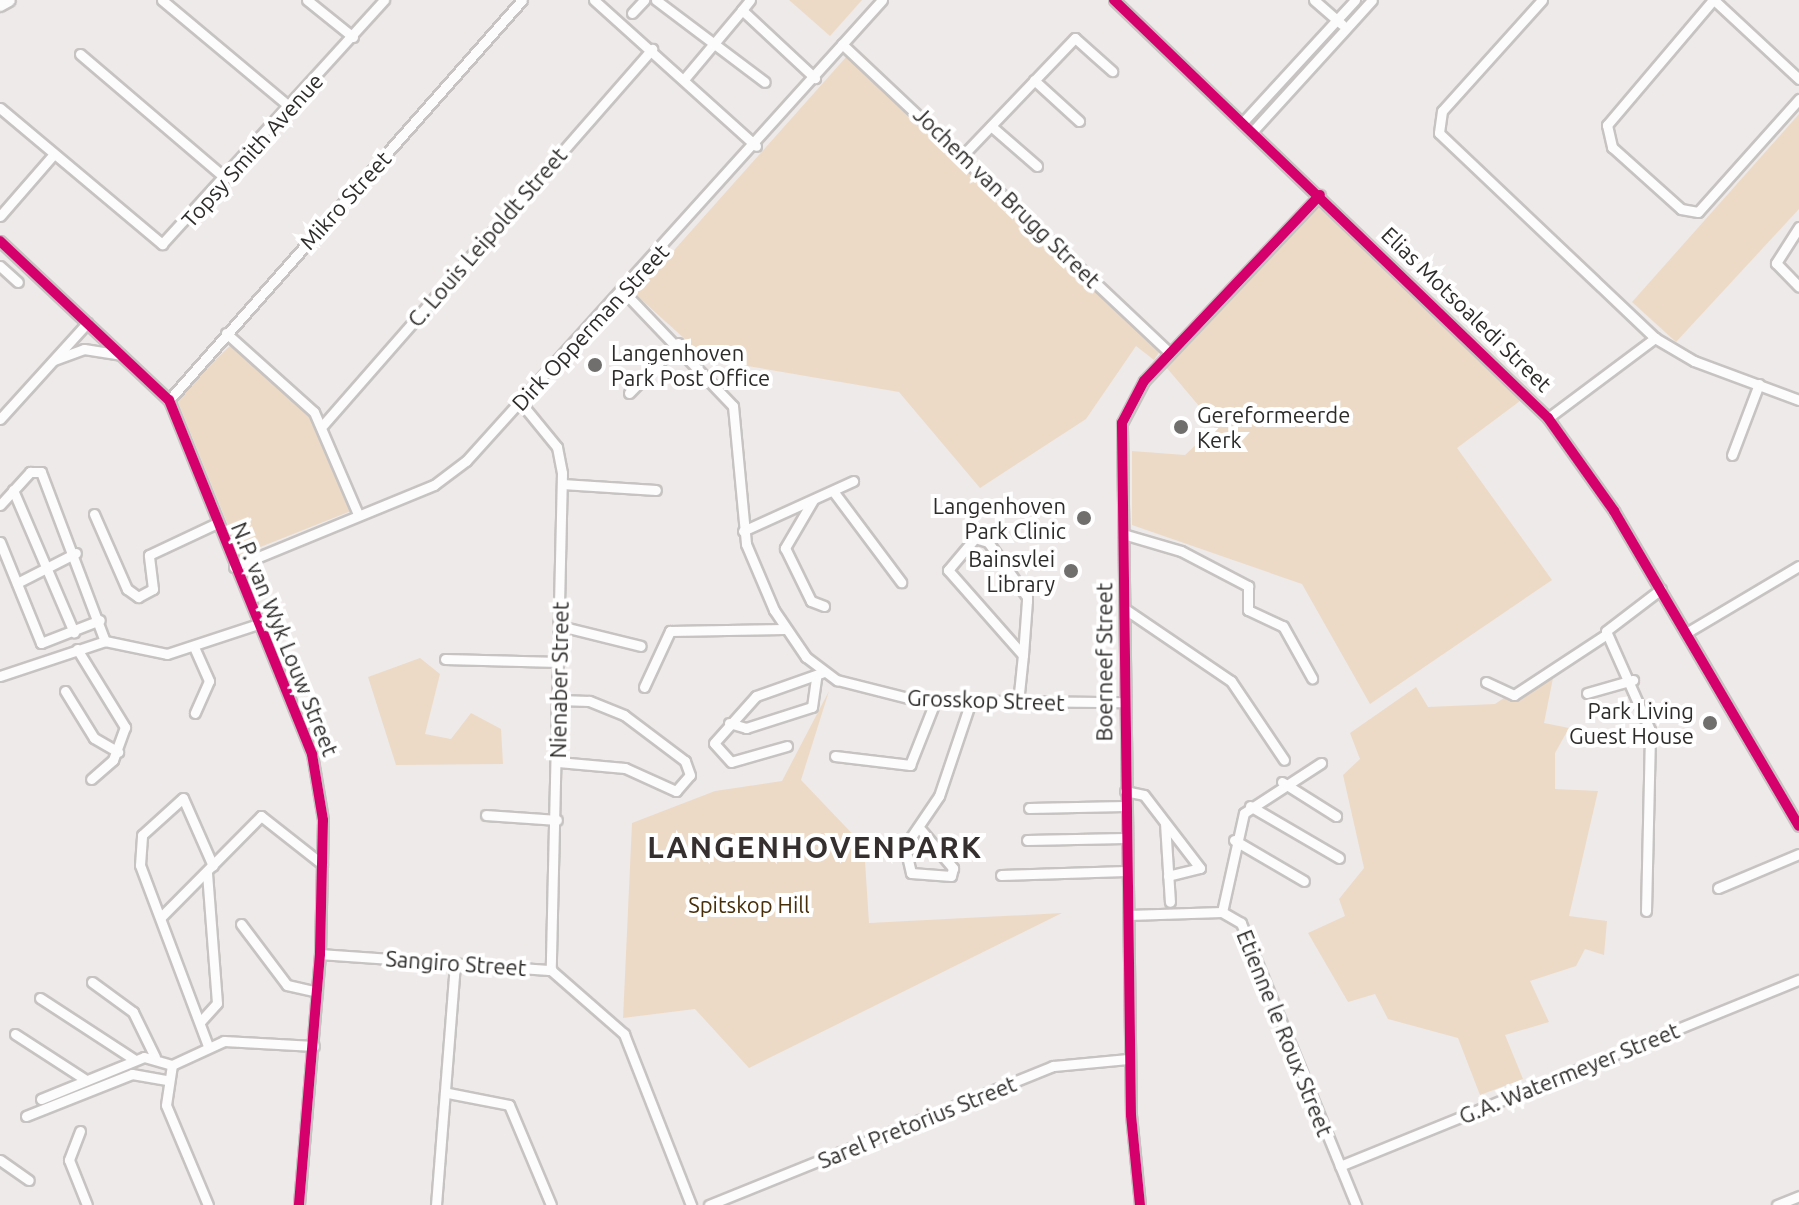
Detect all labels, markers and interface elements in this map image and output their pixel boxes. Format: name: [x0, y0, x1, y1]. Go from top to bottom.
street label: Topsy Smith Avenue: [176, 67, 328, 233]
street label: Jochem van Brugg Street: [908, 101, 1106, 293]
street label: C. Louis Leipoldt Street: [402, 142, 572, 332]
street label: Mikro Street: [294, 145, 396, 255]
street label: Elias Motsoaledi Street: [1376, 221, 1558, 397]
street label: Dirk Opperman Street: [506, 238, 674, 416]
place label: Langenhoven Park Post Office: [611, 339, 770, 390]
marker: Langenhoven Park Post Office: [586, 356, 604, 374]
place label: Gereformeerde Kerk: [1197, 401, 1350, 452]
marker: Gereformeerde Kerk: [1172, 418, 1190, 436]
place label: Langenhoven Park Clinic: [933, 492, 1066, 544]
marker: Langenhoven Park Clinic: [1073, 507, 1095, 529]
street label: N.P. van Wyk Louw Street: [226, 518, 344, 760]
place label: Bainsvlei Library: [968, 545, 1055, 596]
marker: Bainsvlei Library: [1062, 562, 1080, 580]
street label: Boerneef Street: [1091, 582, 1117, 742]
street label: Nienaber Street: [544, 601, 574, 759]
street label: Grosskop Street: [907, 684, 1065, 716]
place label: Park Living Guest House: [1569, 697, 1694, 748]
marker: Park Living Guest House: [1701, 714, 1719, 732]
district label: LANGENHOVENPARK: [647, 829, 983, 865]
park label: Spitskop Hill: [688, 892, 810, 918]
street label: Etienne le Roux Street: [1231, 926, 1339, 1140]
street label: Sangiro Street: [385, 945, 527, 981]
street label: G.A. Watermeyer Street: [1455, 1017, 1683, 1129]
street label: Sarel Pretorius Street: [814, 1070, 1020, 1174]

